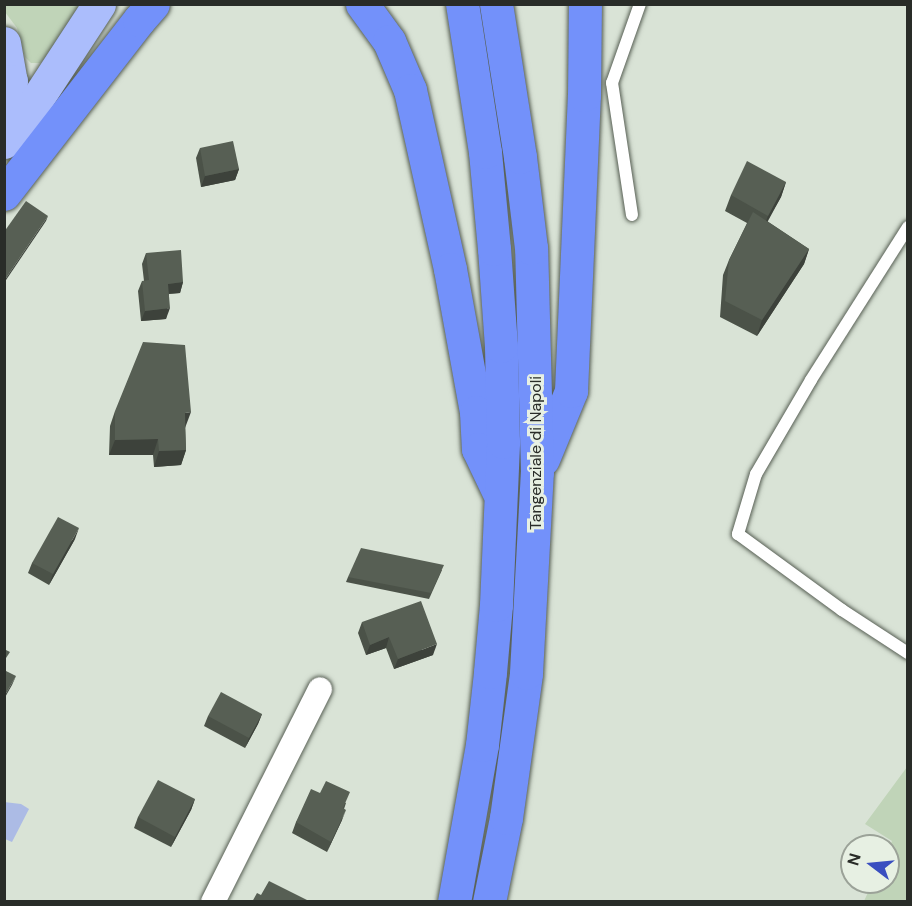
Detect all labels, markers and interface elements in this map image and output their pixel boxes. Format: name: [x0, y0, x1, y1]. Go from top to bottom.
street label: Tangenziale di Napoli: [526, 376, 546, 530]
north arrow: [840, 834, 900, 894]
text: N: [842, 851, 866, 868]

